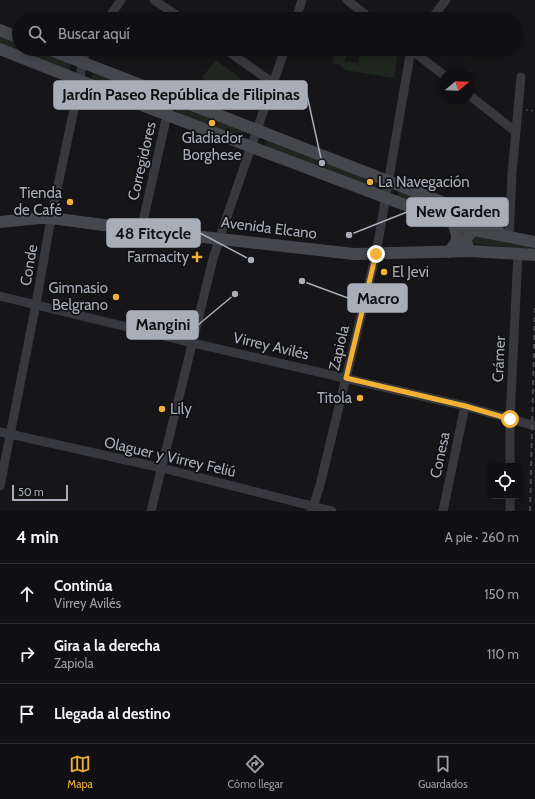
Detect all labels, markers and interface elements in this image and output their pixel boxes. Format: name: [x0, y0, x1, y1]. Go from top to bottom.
search box: [12, 12, 523, 56]
icon: search: [26, 23, 48, 45]
text: Buscar aquí: [58, 25, 130, 43]
north arrow: [439, 68, 475, 104]
callout: Jardín Paseo República de Filipinas: [54, 81, 307, 109]
text: Jardín Paseo República de Filipinas: [61, 85, 300, 104]
marker: Gladiador Borghese: [207, 118, 217, 128]
street label: Corregidores: [124, 120, 160, 202]
place label: Gladiador Borghese: [182, 129, 243, 164]
place label: La Navegación: [378, 173, 470, 191]
marker: La Navegación: [365, 177, 375, 187]
place label: Tienda de Café: [14, 184, 63, 219]
marker: Tienda de Café: [65, 197, 75, 207]
callout: New Garden: [407, 198, 508, 226]
text: New Garden: [416, 202, 500, 221]
street label: Avenida Elcano: [220, 213, 318, 243]
callout: 48 Fitcycle: [107, 219, 200, 247]
text: 48 Fitcycle: [115, 224, 191, 243]
street label: Conde: [17, 243, 42, 287]
route end: [367, 245, 385, 263]
place label: Farmacity: [127, 248, 189, 266]
marker: Farmacity: [192, 252, 202, 262]
place label: El Jevi: [392, 263, 429, 281]
marker: El Jevi: [379, 267, 389, 277]
place label: Gimnasio Belgrano: [48, 279, 108, 314]
callout: Macro: [348, 284, 407, 312]
text: Macro: [357, 289, 399, 308]
marker: Gimnasio Belgrano: [111, 292, 121, 302]
callout: Mangini: [127, 311, 198, 339]
text: Mangini: [136, 315, 190, 334]
street label: Zapiola: [325, 323, 353, 372]
street label: Virrey Avilés: [231, 329, 311, 363]
street label: Crámer: [489, 335, 509, 383]
place label: Titola: [317, 389, 353, 407]
marker: Titola: [355, 393, 365, 403]
place label: Lily: [170, 400, 192, 418]
marker: Lily: [157, 404, 167, 414]
route start: [501, 410, 519, 428]
street label: Conesa: [426, 429, 454, 480]
street label: Olaguer y Virrey Feliú: [102, 433, 238, 481]
map controls: [487, 463, 523, 499]
button: locate: [487, 463, 523, 499]
scale bar: [12, 483, 68, 502]
text: 50 m: [18, 485, 44, 499]
text: 4 min: [16, 527, 59, 547]
text: A pie · 260 m: [445, 529, 519, 545]
text: Continúa: [54, 577, 112, 595]
icon: ahead: [16, 583, 38, 605]
text: 150 m: [484, 586, 519, 602]
text: Virrey Avilés: [54, 595, 121, 611]
text: Gira a la derecha: [54, 637, 160, 655]
icon: right: [16, 643, 38, 665]
text: 110 m: [487, 646, 519, 662]
text: Zapiola: [54, 655, 94, 671]
icon: arrive: [16, 703, 38, 725]
text: Llegada al destino: [54, 705, 170, 723]
tab: Mapa: [67, 753, 93, 791]
tab: Cómo llegar: [227, 753, 283, 791]
tab: Guardados: [418, 753, 468, 791]

